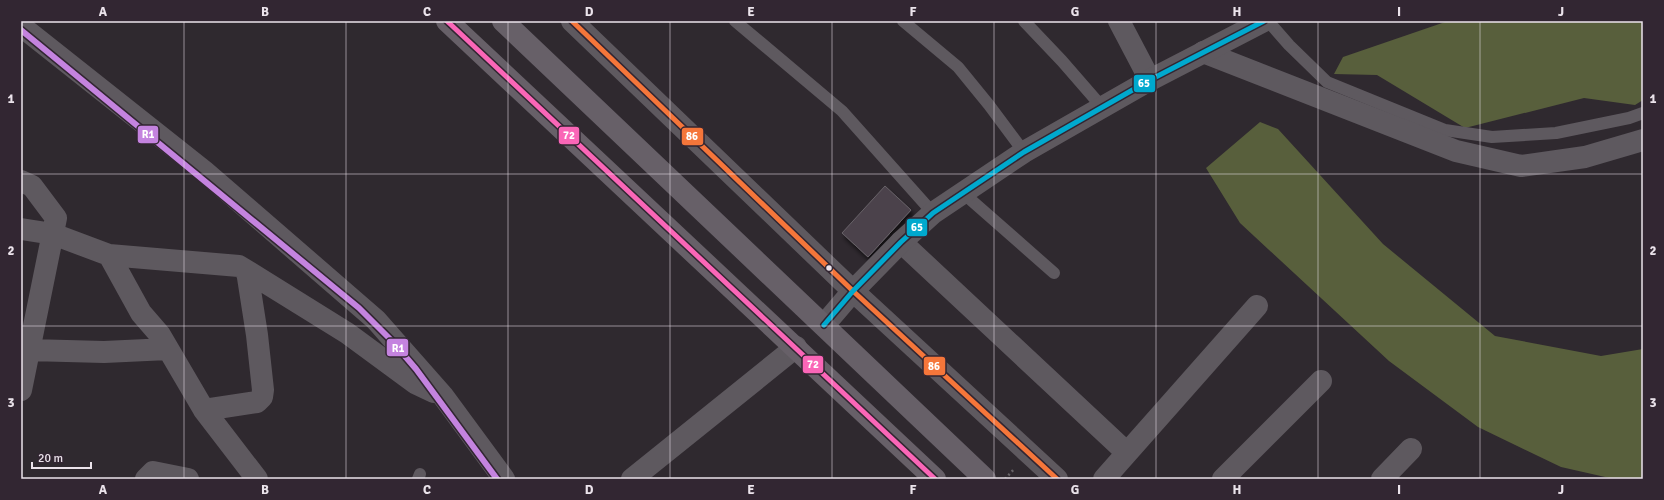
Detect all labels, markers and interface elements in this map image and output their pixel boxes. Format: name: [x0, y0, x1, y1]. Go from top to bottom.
text: A: [99, 4, 108, 20]
text: B: [261, 4, 269, 20]
text: C: [423, 4, 431, 20]
text: D: [585, 4, 594, 20]
text: E: [747, 4, 755, 20]
text: F: [910, 4, 917, 20]
text: G: [1071, 4, 1079, 20]
text: H: [1233, 4, 1241, 20]
text: I: [1397, 4, 1401, 20]
text: J: [1558, 4, 1564, 20]
line badge: 65: [1133, 74, 1156, 93]
text: 65: [1138, 77, 1150, 90]
text: 1: [7, 91, 15, 107]
text: 1: [1649, 91, 1657, 107]
line badge: R1: [137, 125, 159, 144]
line badge: 72: [558, 126, 580, 145]
line badge: 86: [681, 127, 704, 146]
text: R1: [142, 128, 154, 141]
text: 72: [563, 129, 575, 142]
text: 86: [686, 130, 698, 143]
line badge: 65: [906, 218, 928, 237]
text: 65: [911, 221, 923, 234]
text: 2: [7, 243, 15, 259]
text: 2: [1649, 243, 1657, 259]
unlabelled marker: [824, 263, 834, 273]
line badge: R1: [386, 338, 409, 357]
text: R1: [392, 342, 404, 355]
line badge: 72: [802, 355, 824, 374]
line badge: 86: [923, 356, 946, 376]
text: 72: [807, 358, 819, 371]
text: 86: [928, 360, 940, 373]
text: 3: [7, 395, 15, 411]
text: 3: [1649, 395, 1657, 411]
scale bar: [32, 444, 91, 470]
text: 20 m: [38, 451, 63, 466]
text: A: [99, 482, 108, 498]
text: B: [261, 482, 269, 498]
text: C: [423, 482, 431, 498]
text: D: [585, 482, 594, 498]
text: E: [747, 482, 755, 498]
text: F: [910, 482, 917, 498]
text: G: [1071, 482, 1079, 498]
text: H: [1233, 482, 1241, 498]
text: I: [1397, 482, 1401, 498]
text: J: [1558, 482, 1564, 498]

